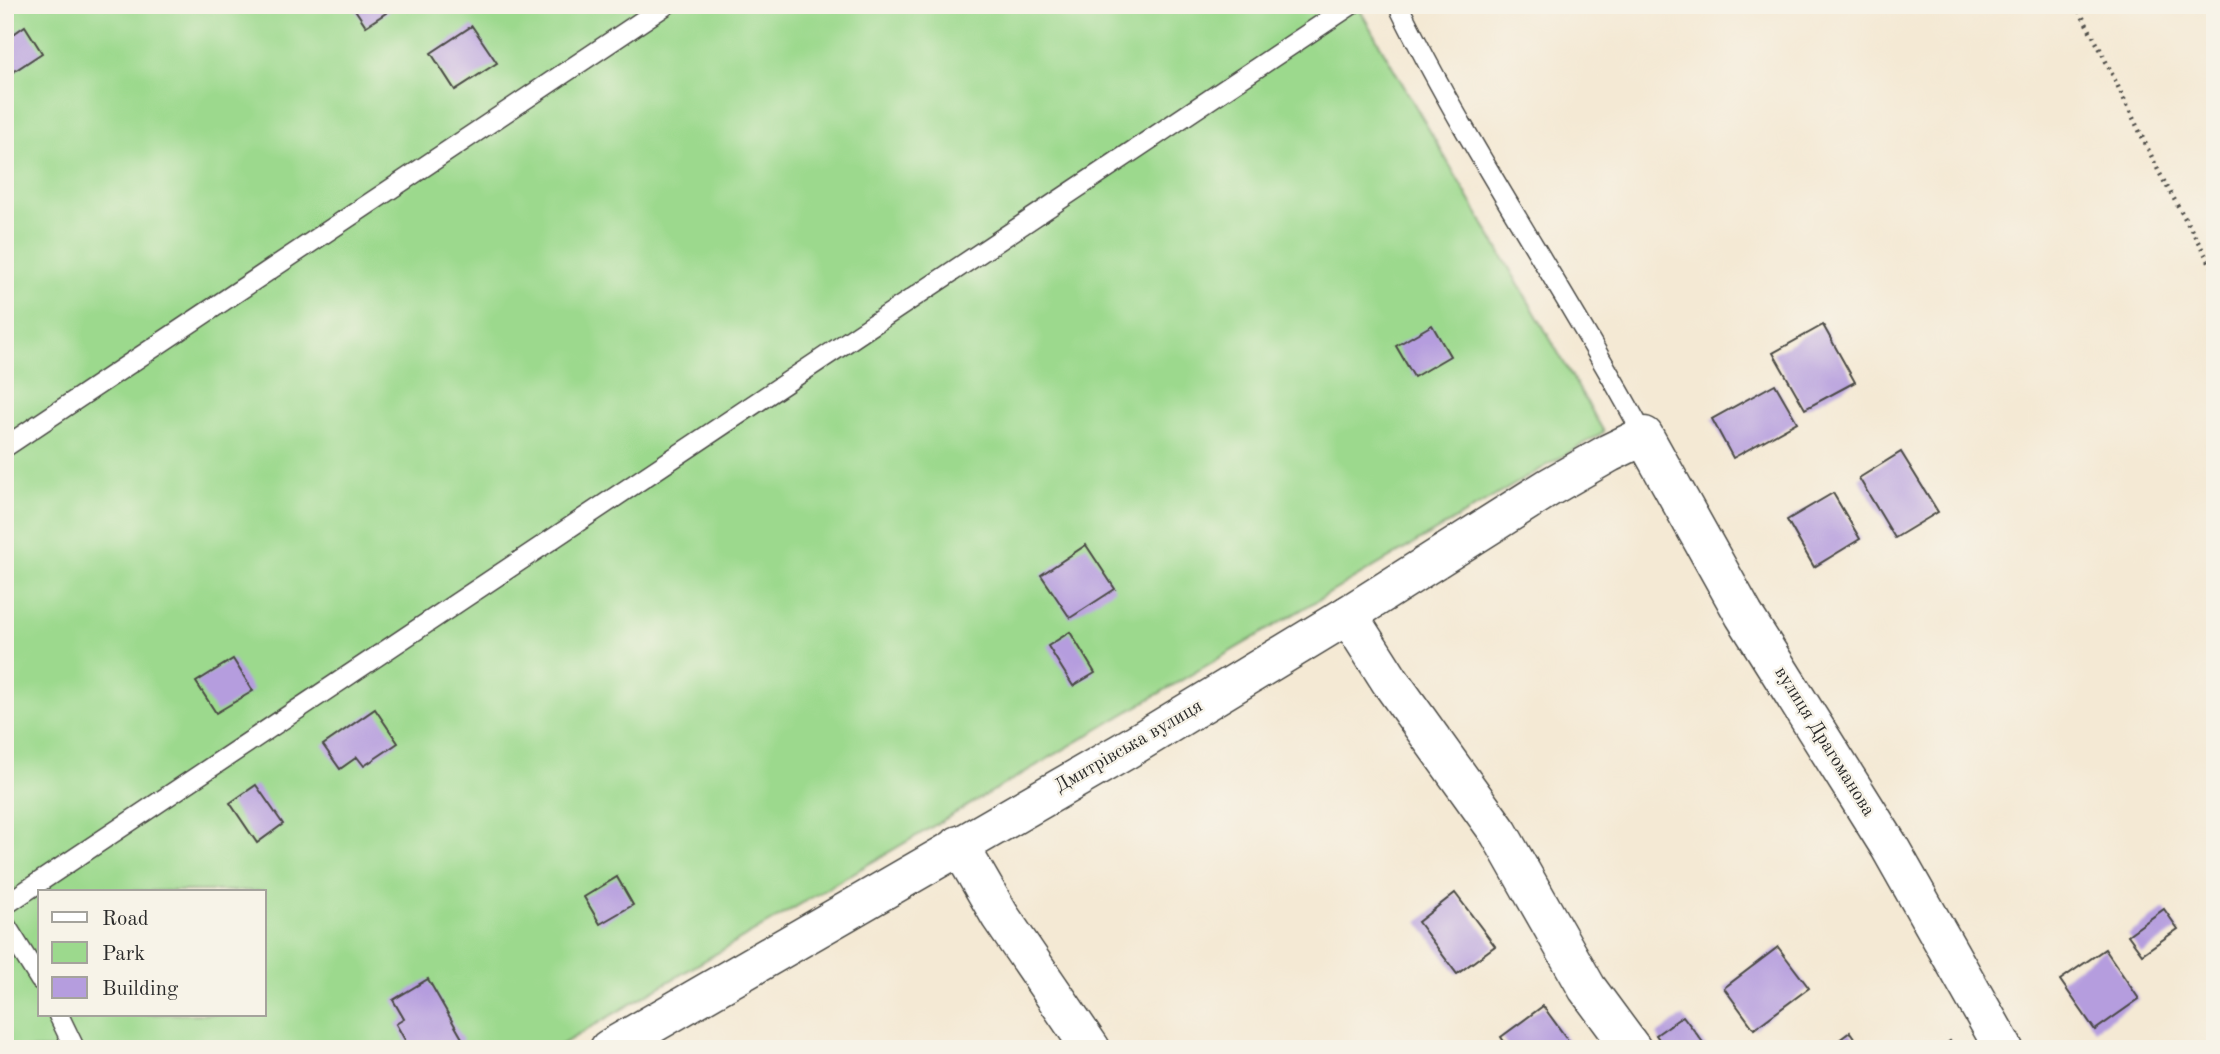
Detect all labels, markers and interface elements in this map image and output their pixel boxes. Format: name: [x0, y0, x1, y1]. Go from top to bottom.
street label: вулиця Драгоманова: [1770, 664, 1878, 821]
street label: Дмитрівська вулиця: [1052, 697, 1206, 797]
legend: [38, 890, 266, 1016]
text: Road: [102, 909, 149, 930]
text: Park: [102, 944, 145, 965]
text: Building: [102, 979, 179, 1000]

